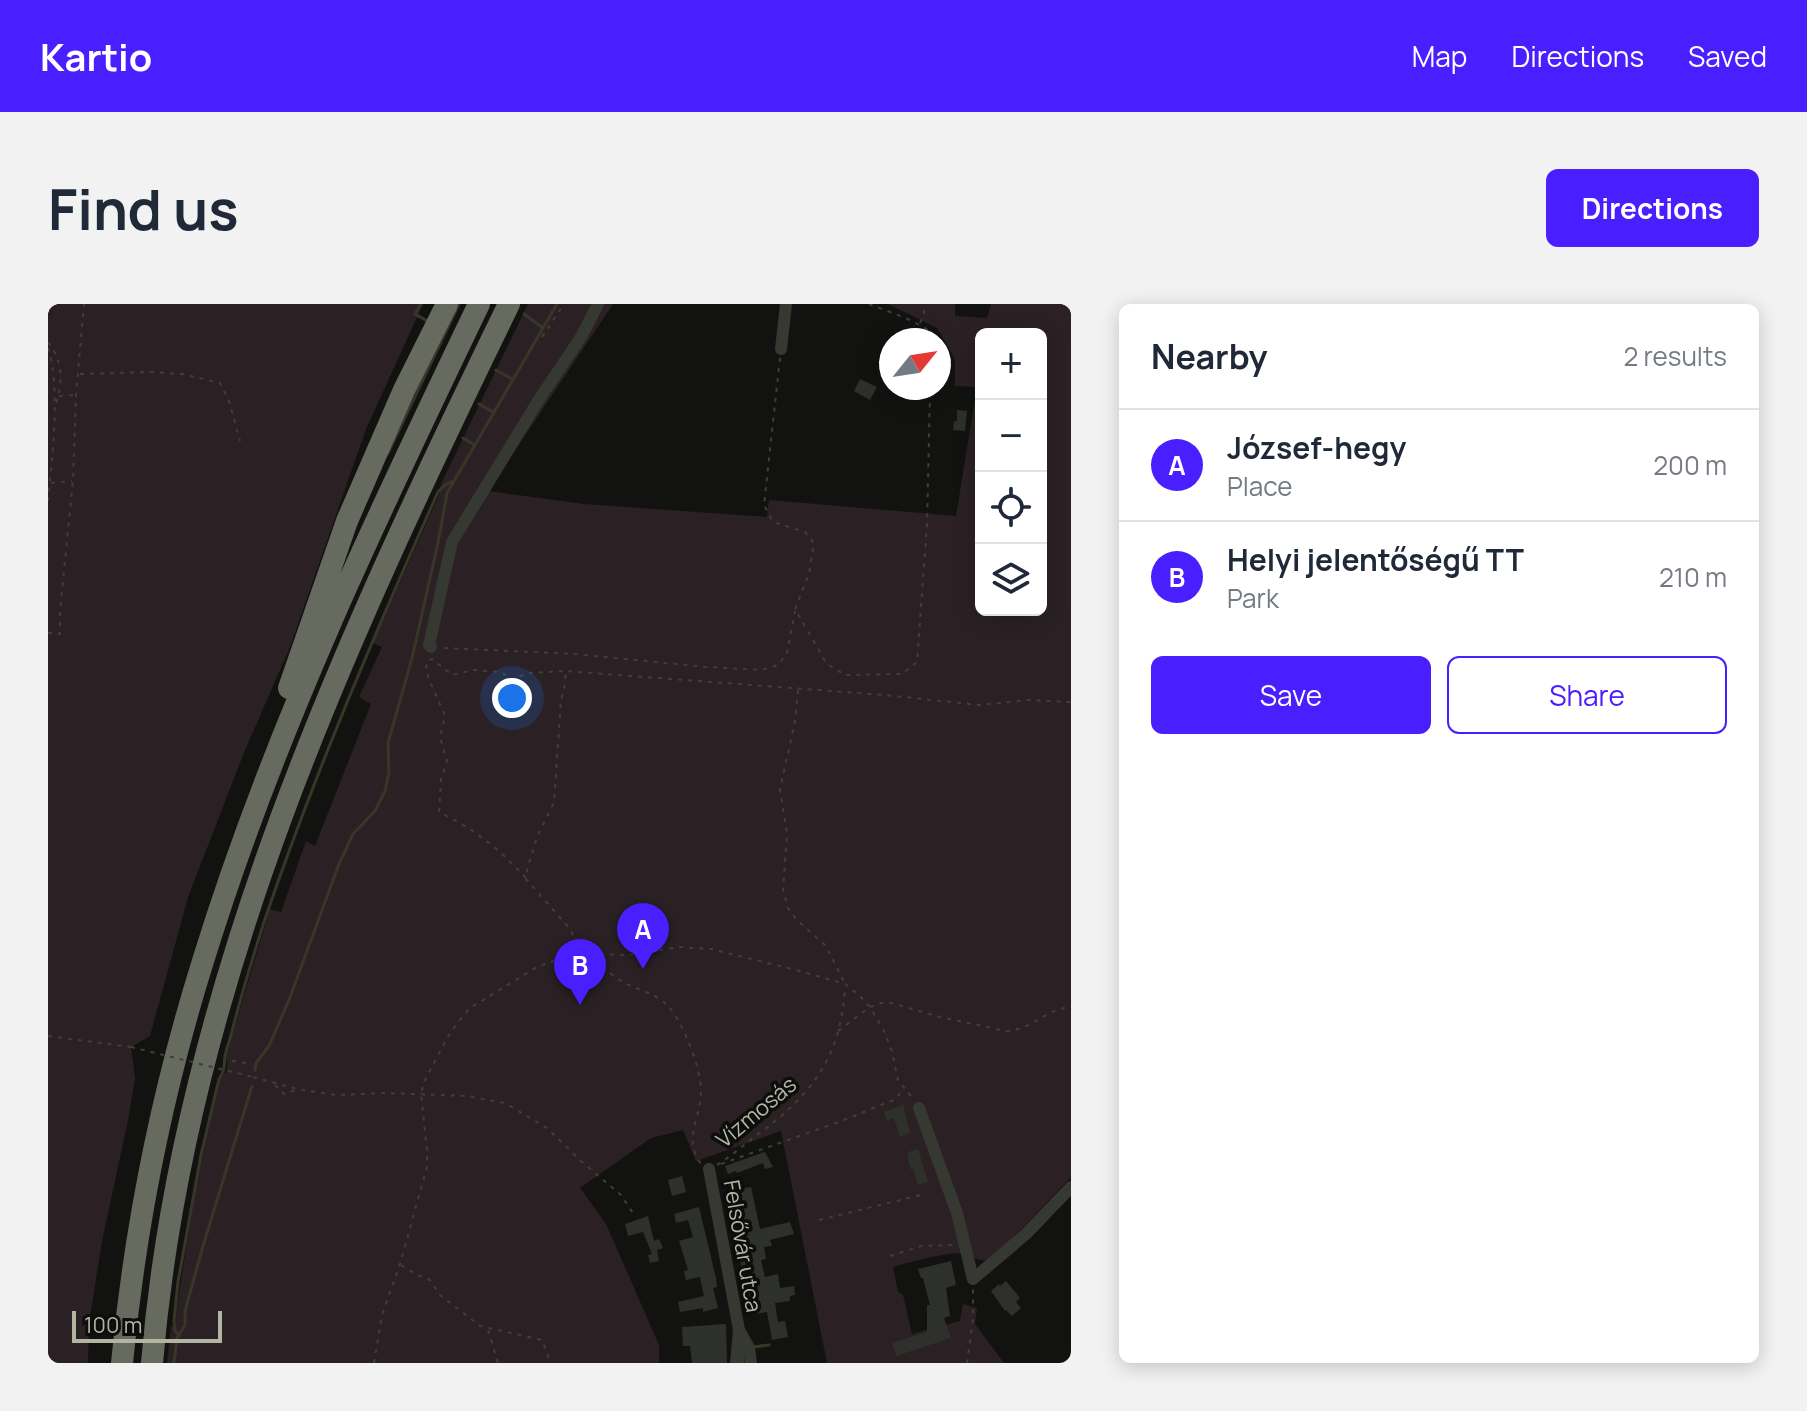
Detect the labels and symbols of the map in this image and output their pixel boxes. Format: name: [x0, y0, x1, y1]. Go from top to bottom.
north arrow: [879, 328, 951, 400]
your location: [492, 678, 532, 718]
pin: A: [617, 903, 669, 969]
pin: B: [554, 939, 606, 1005]
street label: Vízmosás: [709, 1070, 803, 1154]
street label: Felsővár utca: [717, 1178, 769, 1314]
scale bar: [72, 1307, 222, 1343]

